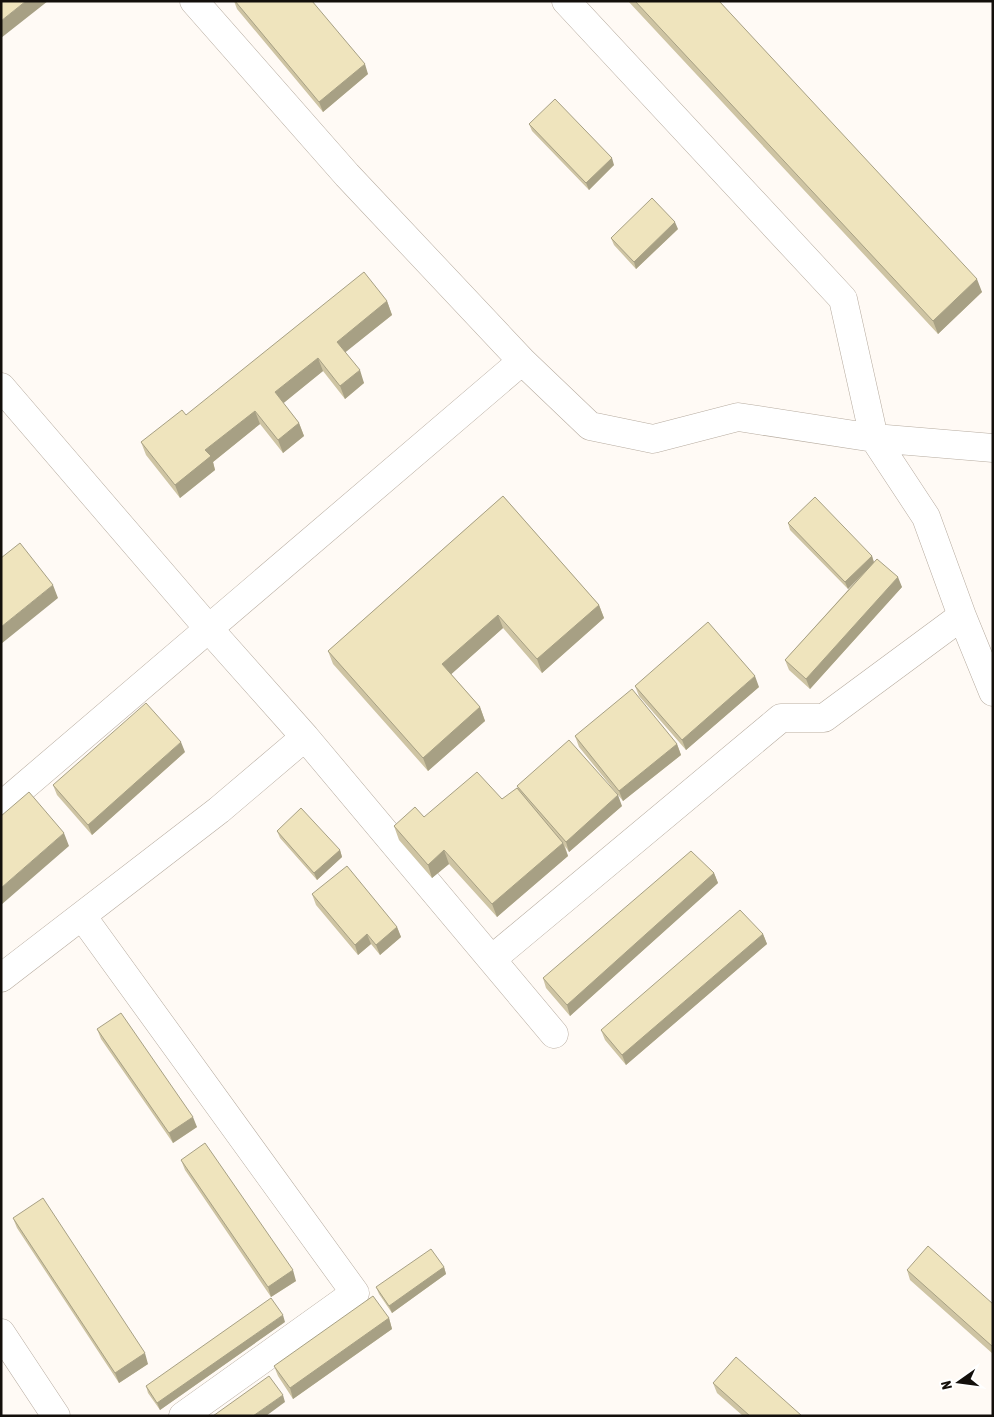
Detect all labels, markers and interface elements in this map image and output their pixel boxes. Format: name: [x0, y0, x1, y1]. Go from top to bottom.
north arrow: [934, 1357, 984, 1407]
text: N: [938, 1379, 955, 1391]

